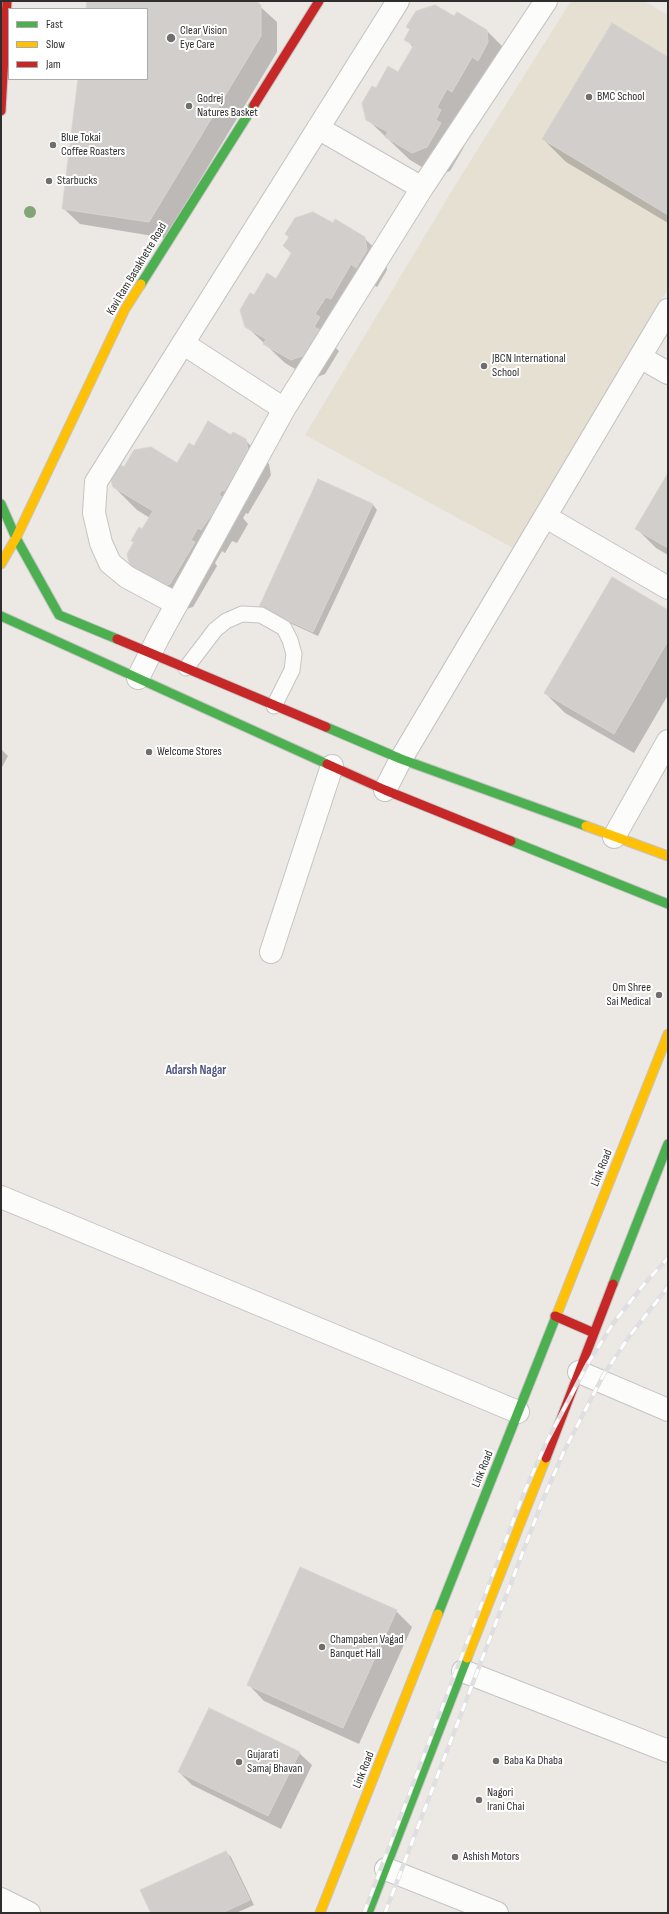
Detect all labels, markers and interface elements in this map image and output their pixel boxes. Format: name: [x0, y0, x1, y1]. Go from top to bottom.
legend: [8, 8, 148, 80]
text: Fast: [46, 17, 63, 32]
place label: Clear Vision Eye Care: [180, 24, 227, 52]
marker: Clear Vision Eye Care: [165, 32, 177, 44]
text: Slow: [46, 37, 65, 52]
text: Jam: [46, 57, 61, 72]
place label: BMC School: [597, 90, 644, 104]
place label: Godrej Natures Basket: [197, 92, 258, 120]
marker: BMC School: [584, 92, 594, 102]
marker: Godrej Natures Basket: [184, 101, 194, 111]
place label: Blue Tokai Coffee Roasters: [61, 131, 125, 159]
marker: Blue Tokai Coffee Roasters: [48, 140, 58, 150]
place label: Starbucks: [57, 174, 97, 188]
marker: Starbucks: [44, 176, 54, 186]
street label: Kavi Ram Basakhetre Road: [104, 220, 170, 318]
place label: JBCN International School: [492, 352, 566, 380]
marker: JBCN International School: [479, 361, 489, 371]
place label: Welcome Stores: [157, 745, 222, 759]
marker: Welcome Stores: [144, 747, 154, 757]
place label: Om Shree Sai Medical: [606, 981, 651, 1009]
marker: Om Shree Sai Medical: [654, 990, 664, 1000]
district label: Adarsh Nagar: [166, 1063, 226, 1079]
street label: Link Road: [588, 1148, 616, 1188]
street label: Link Road: [469, 1449, 497, 1489]
place label: Champaben Vagad Banquet Hall: [330, 1633, 404, 1661]
marker: Champaben Vagad Banquet Hall: [317, 1642, 327, 1652]
place label: Gujarati Samaj Bhavan: [247, 1748, 302, 1776]
street label: Link Road: [350, 1750, 378, 1790]
place label: Baba Ka Dhaba: [504, 1754, 563, 1768]
marker: Baba Ka Dhaba: [491, 1756, 501, 1766]
marker: Gujarati Samaj Bhavan: [234, 1757, 244, 1767]
place label: Nagori Irani Chai: [487, 1786, 524, 1814]
marker: Nagori Irani Chai: [474, 1795, 484, 1805]
place label: Ashish Motors: [463, 1850, 519, 1864]
marker: Ashish Motors: [450, 1852, 460, 1862]

